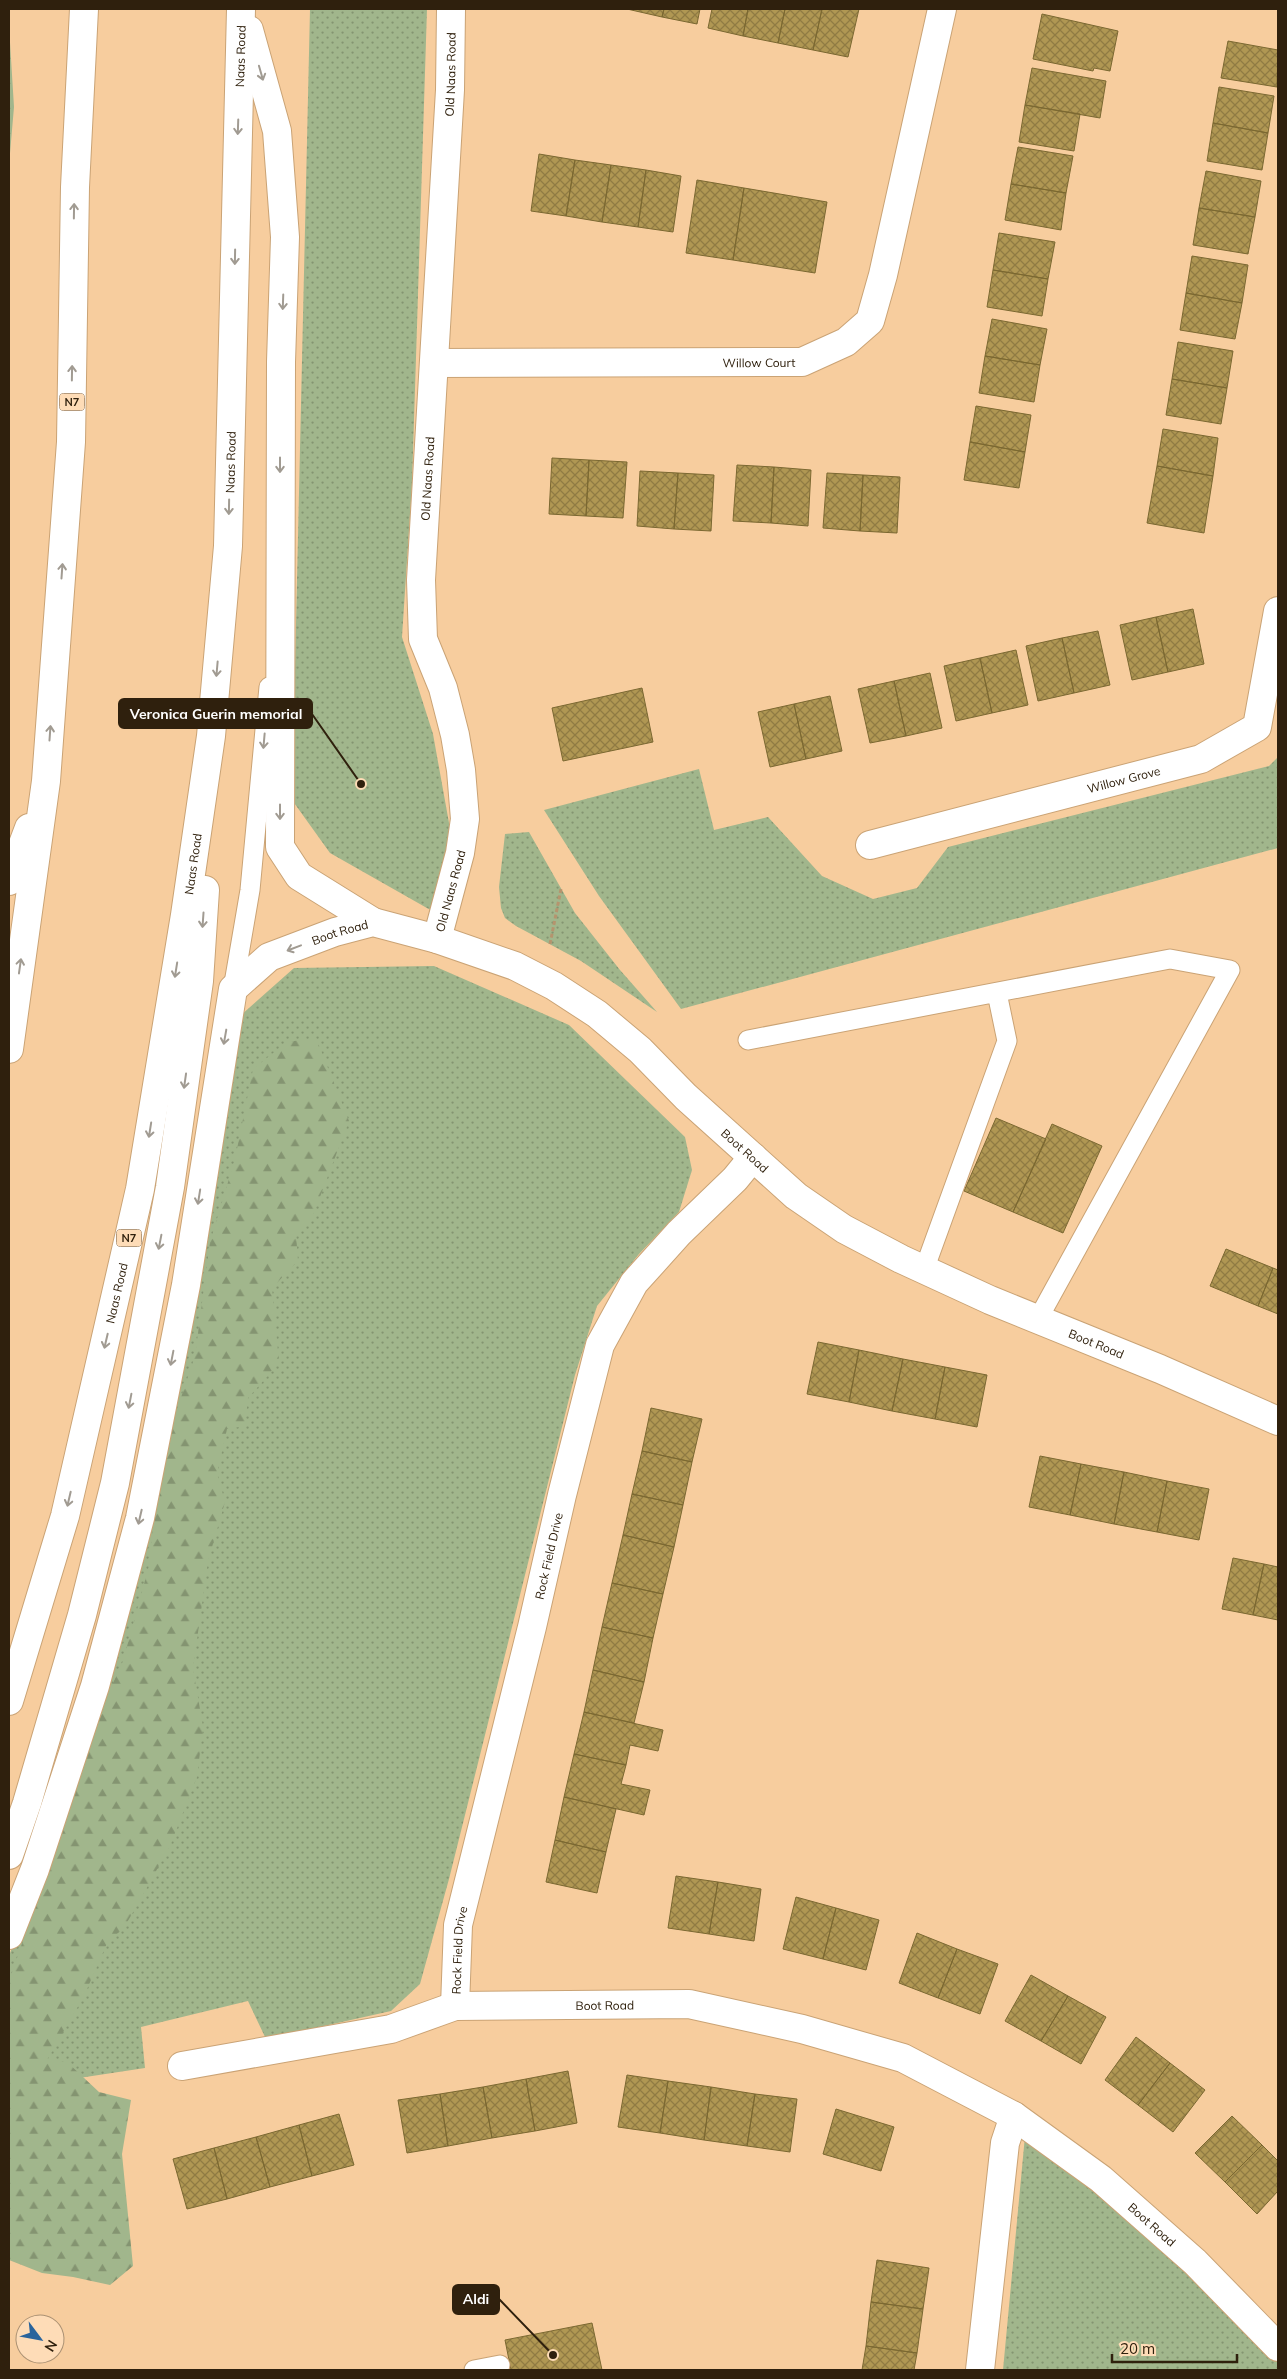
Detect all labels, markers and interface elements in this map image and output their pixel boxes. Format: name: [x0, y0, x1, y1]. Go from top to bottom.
street label: Naas Road: [232, 25, 248, 87]
street label: Old Naas Road: [441, 32, 458, 117]
one-way arrow: [257, 64, 266, 80]
one-way arrow: [233, 119, 243, 135]
one-way arrow: [70, 203, 79, 219]
one-way arrow: [230, 249, 239, 265]
one-way arrow: [278, 294, 288, 310]
street label: Willow Court: [723, 355, 795, 370]
one-way arrow: [67, 366, 77, 382]
road number: N7: [60, 394, 84, 411]
street label: Naas Road: [222, 431, 238, 493]
street label: Old Naas Road: [417, 436, 437, 521]
one-way arrow: [275, 456, 285, 473]
one-way arrow: [224, 498, 234, 515]
one-way arrow: [57, 563, 66, 579]
one-way arrow: [212, 661, 222, 677]
callout: Veronica Guerin memorial: [119, 699, 312, 728]
text: Veronica Guerin memorial: [129, 705, 302, 723]
one-way arrow: [45, 725, 55, 741]
one-way arrow: [259, 733, 269, 749]
street label: Willow Grove: [1085, 762, 1162, 796]
one-way arrow: [275, 804, 285, 820]
street label: Naas Road: [181, 832, 204, 896]
street label: Old Naas Road: [432, 848, 468, 933]
one-way arrow: [198, 911, 208, 927]
street label: Boot Road: [309, 916, 370, 948]
one-way arrow: [287, 944, 302, 953]
one-way arrow: [16, 958, 26, 974]
one-way arrow: [171, 962, 181, 978]
one-way arrow: [220, 1029, 230, 1045]
one-way arrow: [179, 1073, 189, 1089]
one-way arrow: [145, 1122, 155, 1138]
street label: Boot Road: [718, 1125, 772, 1175]
one-way arrow: [194, 1189, 204, 1205]
road number: N7: [116, 1230, 142, 1246]
one-way arrow: [154, 1233, 164, 1249]
street label: Naas Road: [102, 1261, 130, 1325]
street label: Boot Road: [1067, 1325, 1126, 1361]
one-way arrow: [101, 1332, 110, 1348]
one-way arrow: [167, 1349, 176, 1365]
one-way arrow: [124, 1393, 134, 1409]
one-way arrow: [64, 1491, 73, 1507]
one-way arrow: [135, 1508, 144, 1524]
street label: Rock Field Drive: [531, 1511, 565, 1601]
street label: Rock Field Drive: [448, 1904, 470, 1995]
street label: Boot Road: [575, 1997, 634, 2012]
street label: Boot Road: [1125, 2199, 1179, 2249]
callout: Aldi: [453, 2285, 499, 2314]
text: Aldi: [463, 2290, 489, 2308]
north arrow: [15, 2314, 65, 2364]
scale bar: [1112, 2332, 1237, 2364]
text: N: [41, 2337, 61, 2355]
text: 20 m: [1120, 2339, 1155, 2358]

